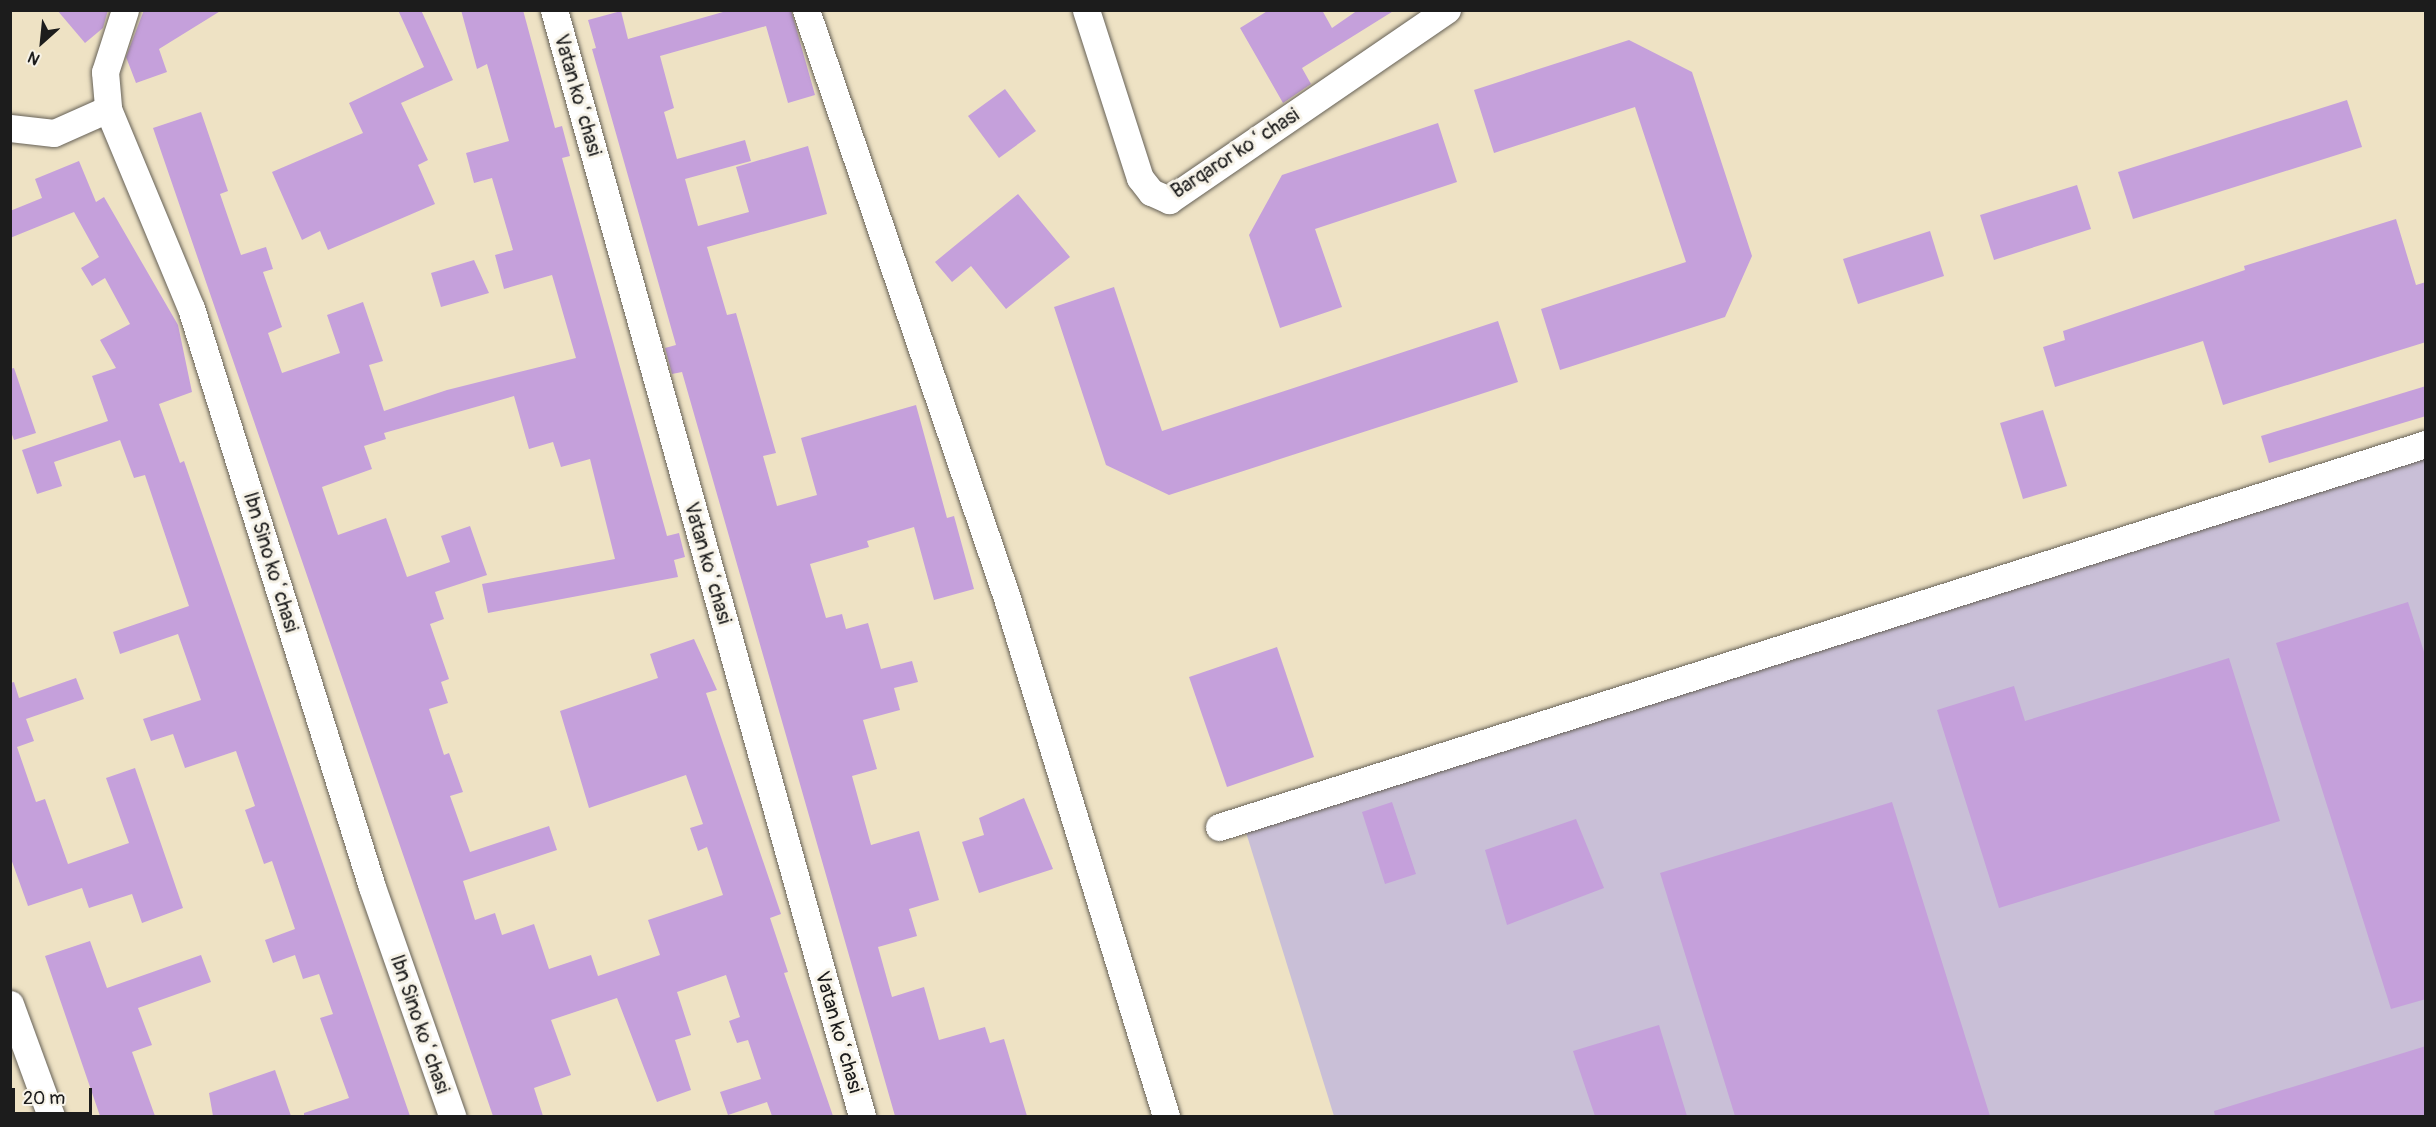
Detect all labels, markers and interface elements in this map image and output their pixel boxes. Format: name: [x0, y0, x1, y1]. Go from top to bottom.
north arrow: [12, 12, 72, 72]
street label: Vatan koʻchasi: [549, 31, 607, 159]
text: N: [24, 47, 43, 69]
street label: Barqaror koʻchasi: [1166, 103, 1304, 203]
street label: Ibn Sino koʻchasi: [238, 489, 304, 635]
street label: Vatan koʻchasi: [679, 499, 737, 627]
street label: Ibn Sino koʻchasi: [385, 951, 455, 1097]
street label: Vatan koʻchasi: [810, 968, 868, 1096]
scale bar: [15, 1076, 94, 1114]
text: 20 m: [23, 1087, 65, 1110]

